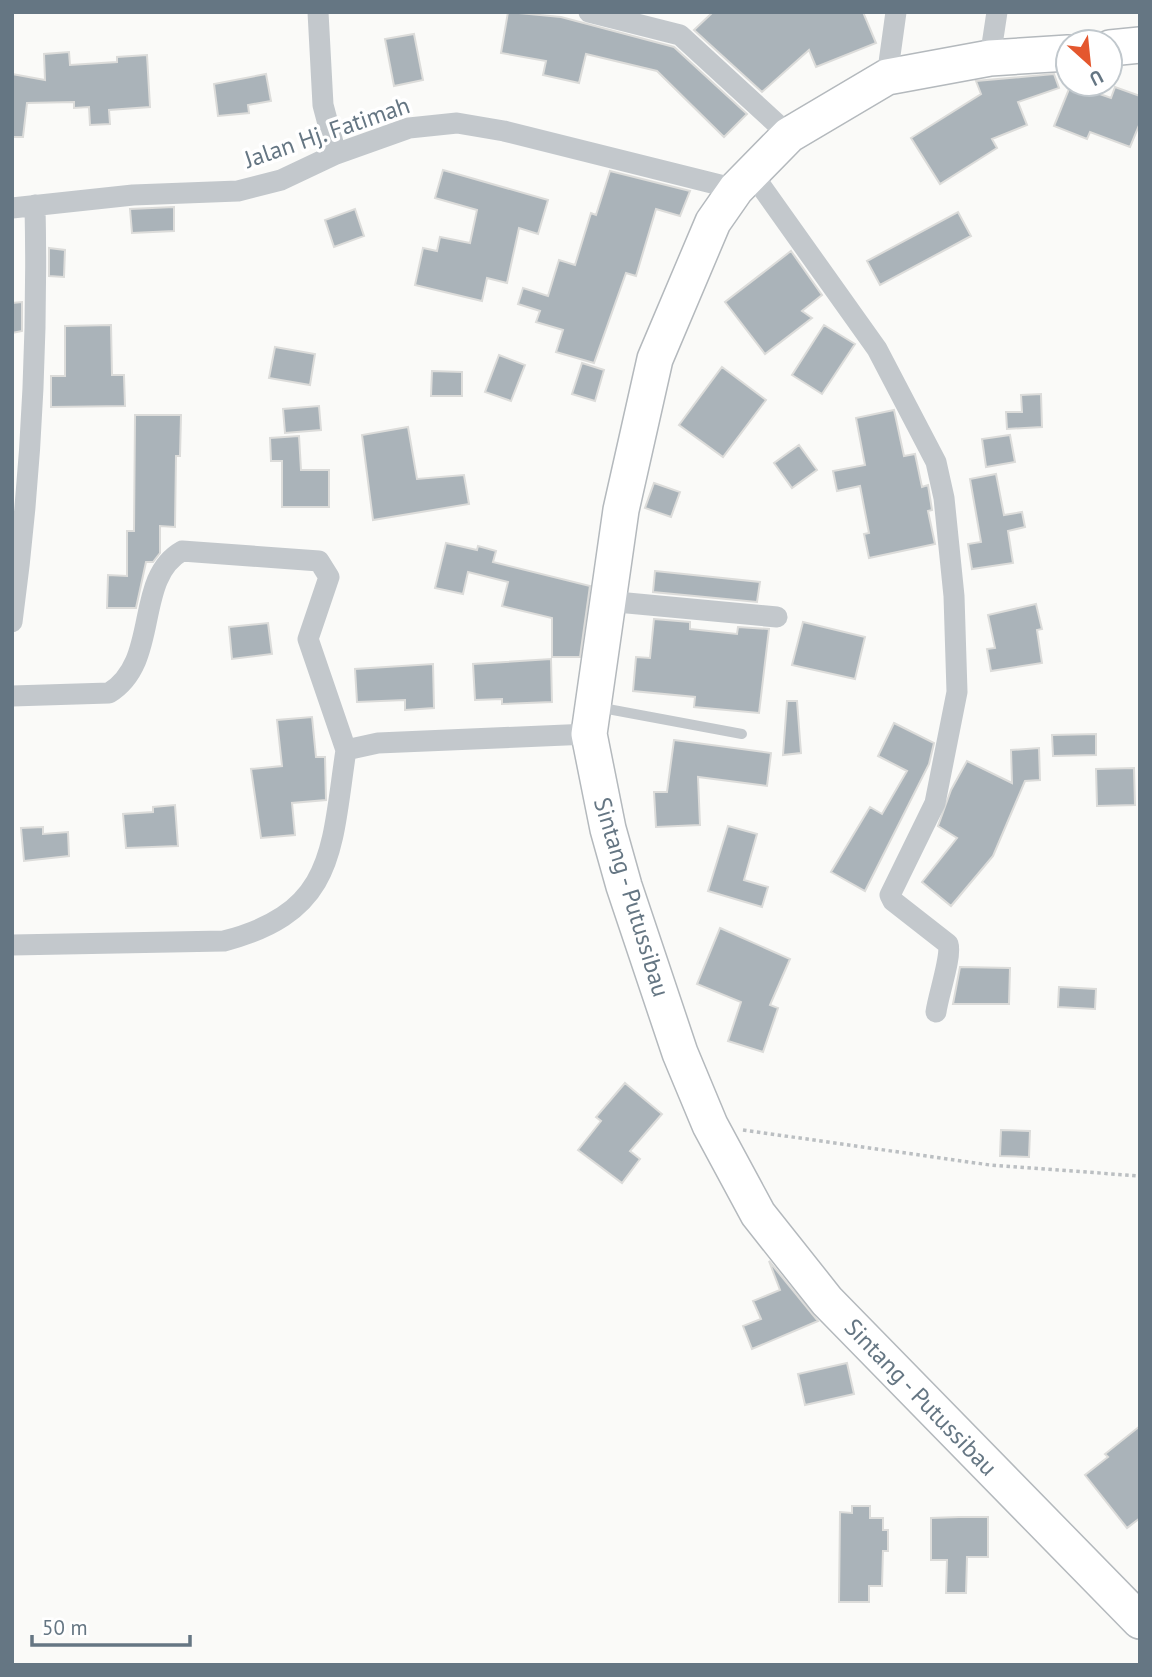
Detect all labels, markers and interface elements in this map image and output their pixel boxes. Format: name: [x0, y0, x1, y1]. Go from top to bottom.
north arrow: [1054, 28, 1124, 98]
text: U: [1086, 65, 1107, 92]
street label: Jalan Hj. Fatimah: [239, 89, 414, 175]
street label: Sintang - Putussibau: [587, 793, 677, 1001]
street label: Sintang - Putussibau: [838, 1312, 1004, 1482]
scale bar: [32, 1604, 189, 1648]
text: 50 m: [42, 1614, 88, 1641]

